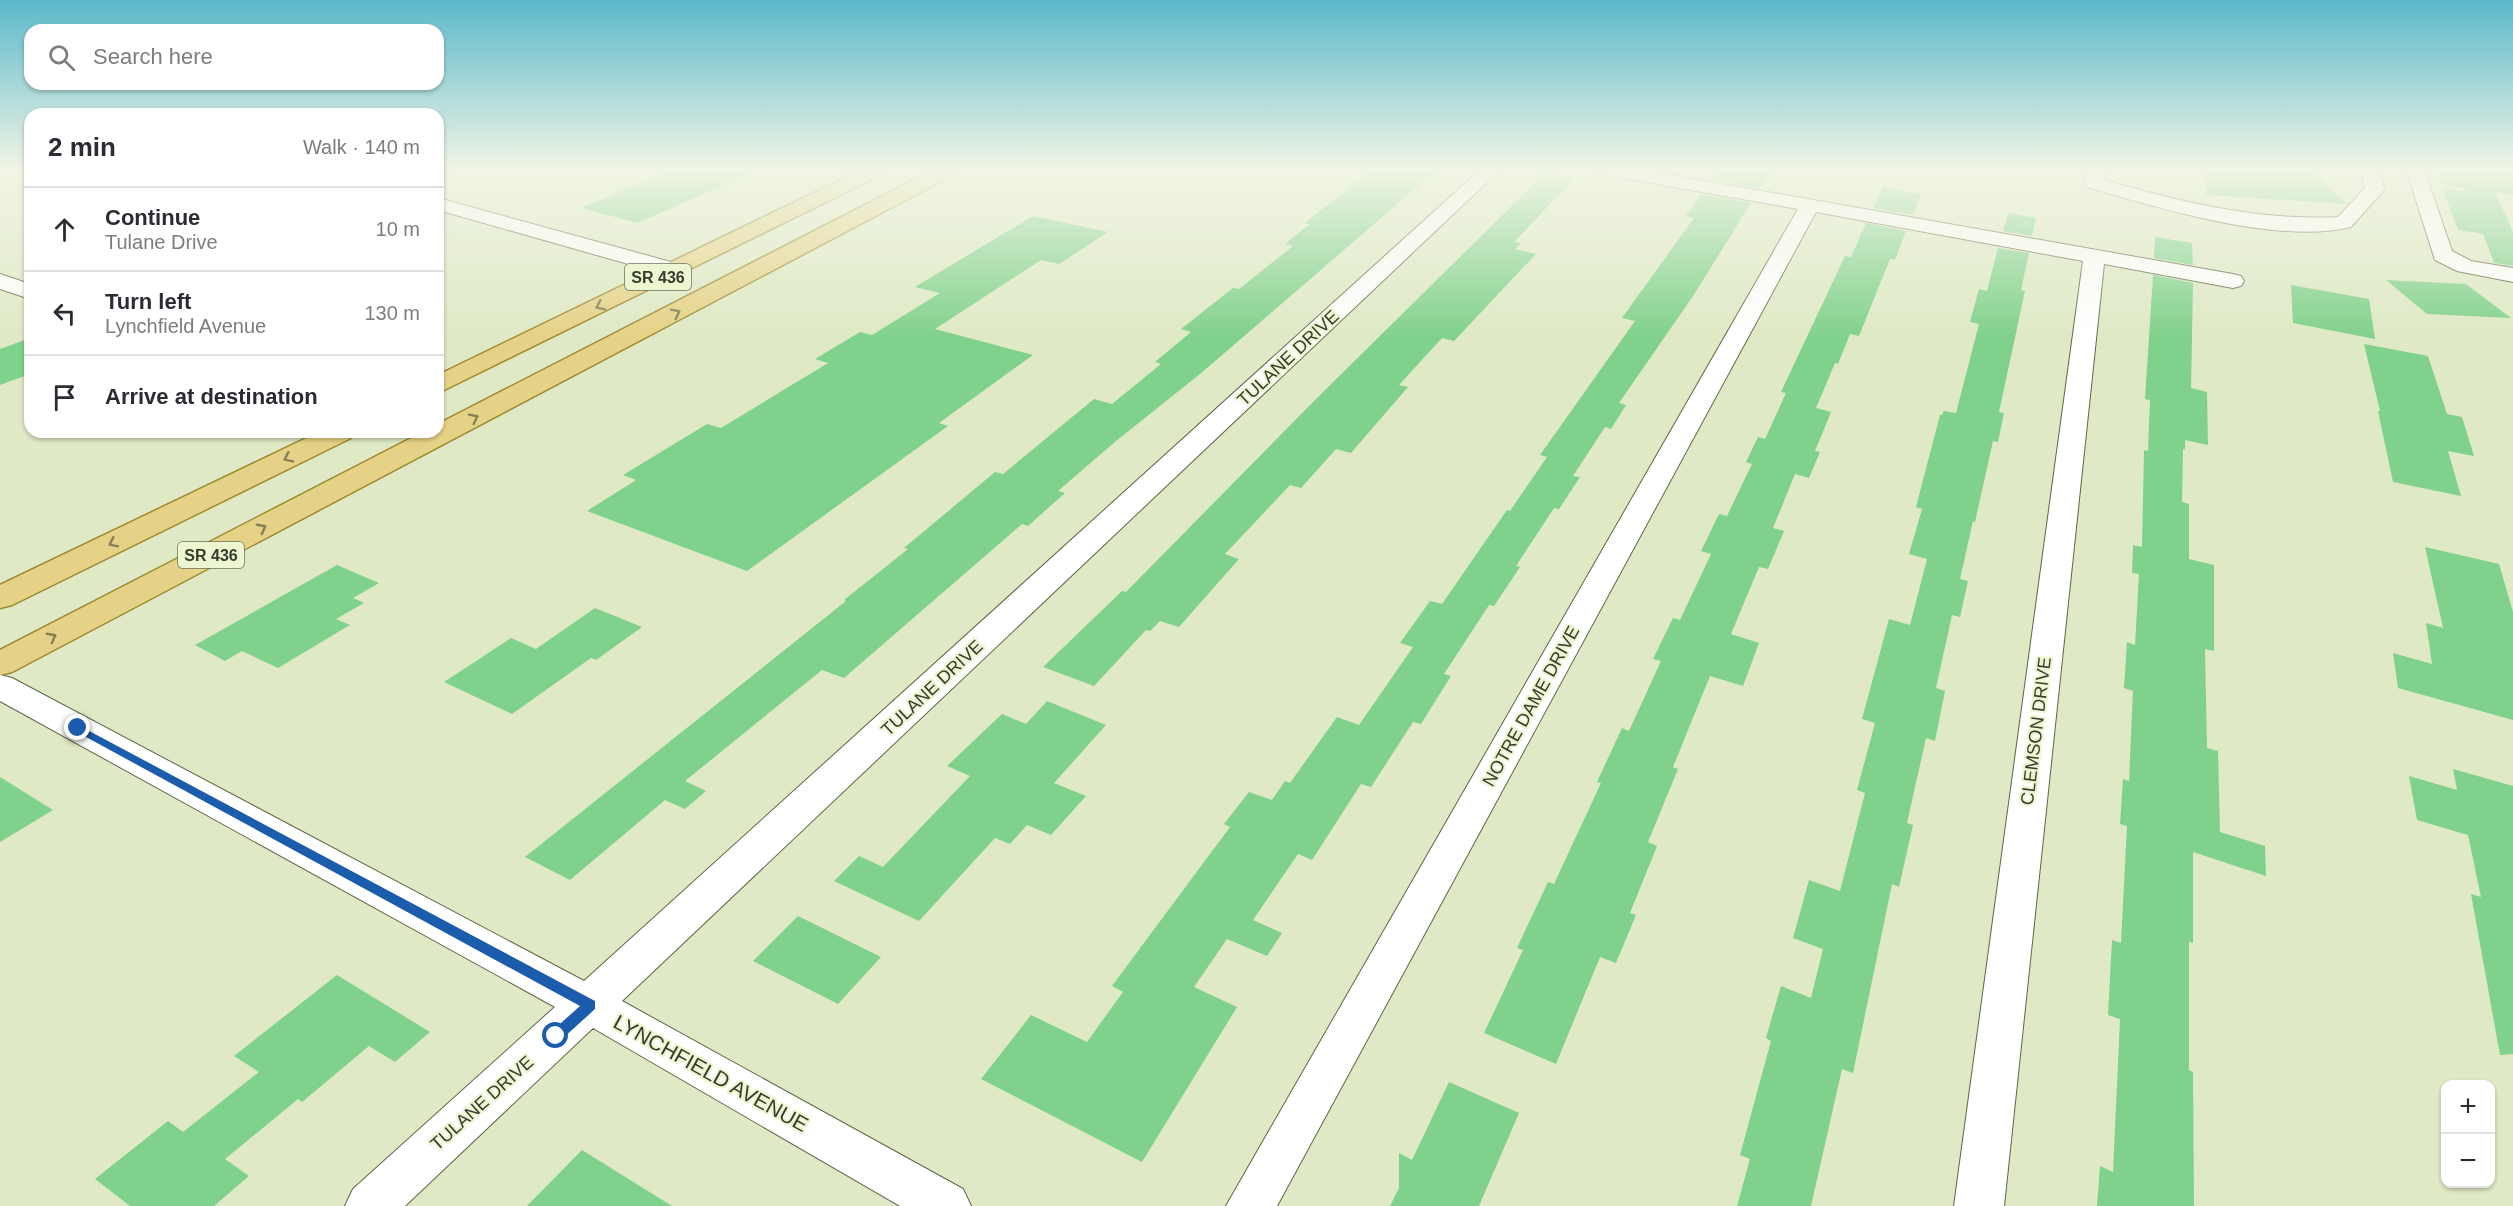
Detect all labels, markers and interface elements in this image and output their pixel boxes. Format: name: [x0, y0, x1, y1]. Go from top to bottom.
search box: [24, 24, 444, 90]
icon: search: [45, 41, 78, 74]
text: Search here: [93, 44, 213, 69]
text: 2 min: [48, 132, 116, 162]
text: Walk · 140 m: [303, 136, 420, 158]
text: Continue: [105, 205, 200, 230]
icon: ahead: [48, 213, 81, 246]
text: 10 m: [376, 218, 420, 240]
text: Tulane Drive: [105, 231, 218, 253]
road number: SR 436: [625, 264, 691, 290]
text: Turn left: [105, 289, 191, 314]
icon: left: [48, 297, 81, 330]
one-way arrow: [595, 299, 606, 310]
text: 130 m: [364, 302, 420, 324]
street label: TULANE DRIVE: [1233, 306, 1343, 410]
one-way arrow: [670, 308, 681, 320]
text: Lynchfield Avenue: [105, 315, 266, 337]
icon: arrive: [48, 381, 81, 414]
text: Arrive at destination: [105, 384, 318, 409]
one-way arrow: [467, 414, 478, 425]
one-way arrow: [284, 450, 295, 462]
one-way arrow: [256, 524, 266, 535]
one-way arrow: [108, 536, 119, 547]
road number: SR 436: [178, 542, 244, 568]
street label: NOTRE DAME DRIVE: [1479, 622, 1583, 790]
one-way arrow: [46, 633, 57, 645]
street label: TULANE DRIVE: [877, 636, 987, 740]
street label: CLEMSON DRIVE: [2017, 656, 2055, 806]
route end: [64, 714, 90, 740]
street label: LYNCHFIELD AVENUE: [610, 1010, 812, 1136]
route start: [542, 1022, 568, 1048]
street label: TULANE DRIVE: [427, 1052, 537, 1154]
map controls: [2441, 1080, 2495, 1188]
button: +: [2441, 1080, 2495, 1134]
button: −: [2441, 1134, 2495, 1188]

